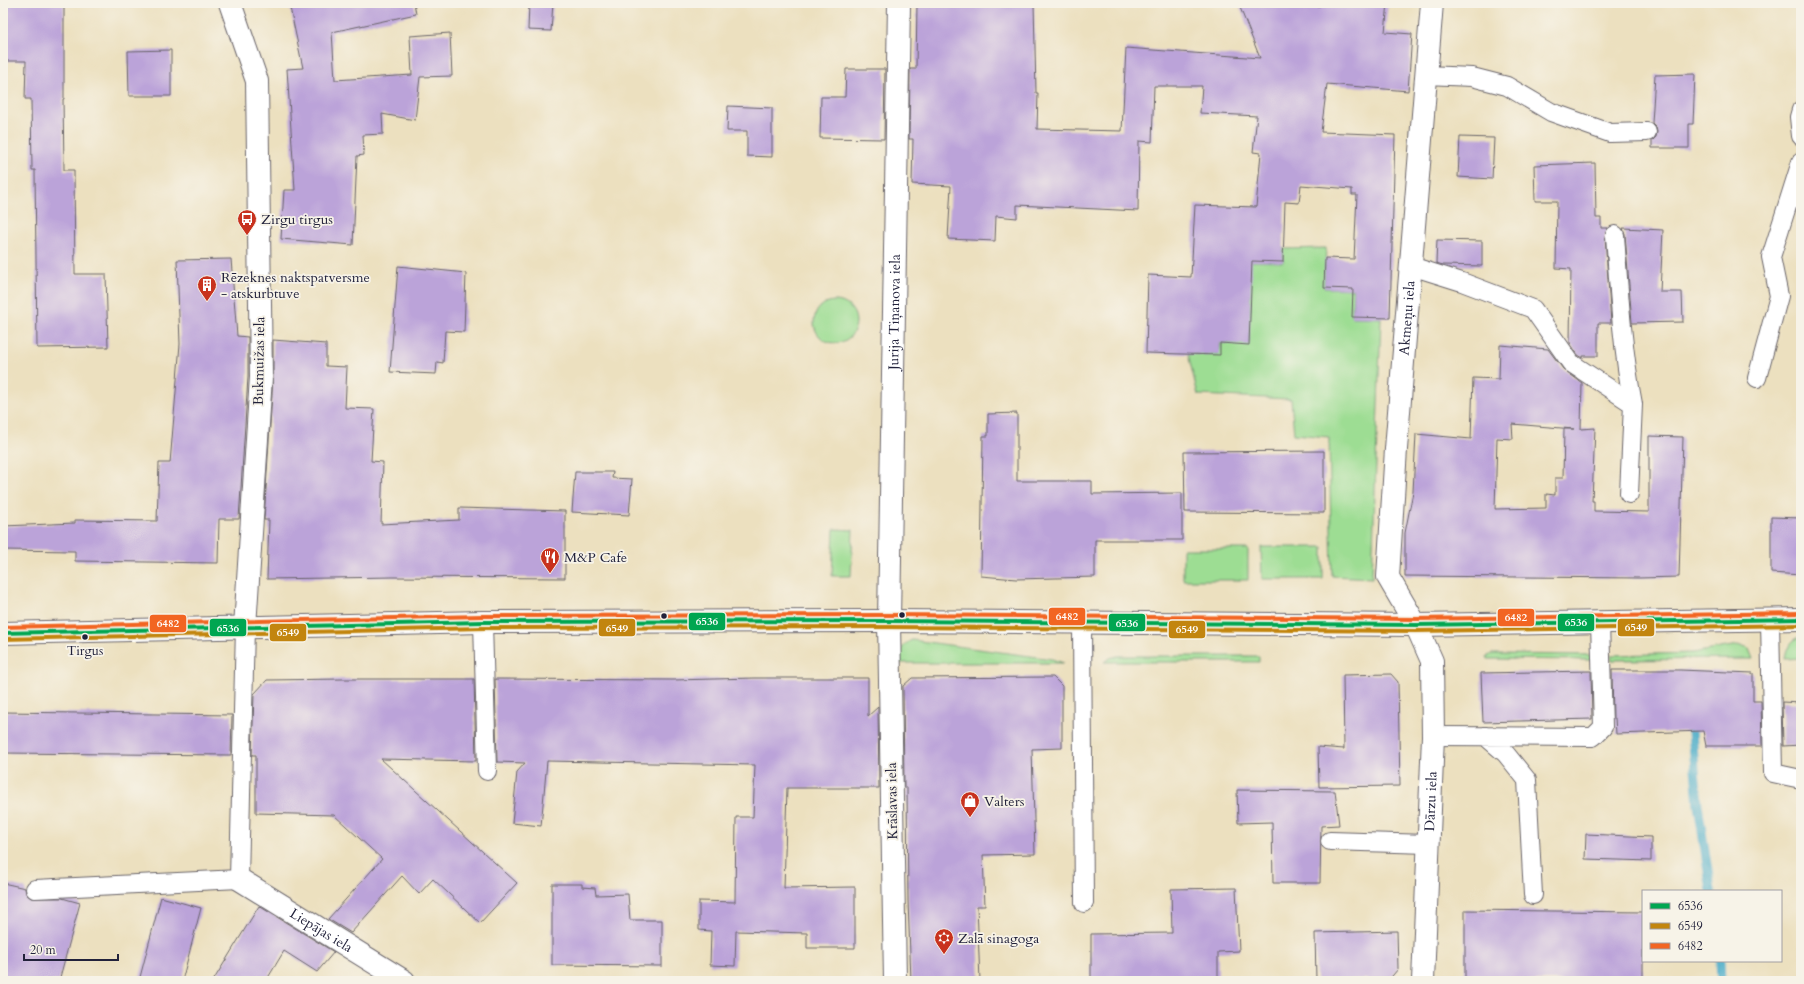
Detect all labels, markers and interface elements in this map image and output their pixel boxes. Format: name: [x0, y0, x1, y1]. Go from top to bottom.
bus stop icon: Zirgu tirgus: [236, 208, 258, 236]
place label: Zirgu tirgus: [261, 210, 333, 229]
street label: Jurija Tiņanova iela: [884, 254, 904, 372]
place label: Rēzeknes naktspatversme - atskurbtuve: [221, 268, 370, 303]
building icon: Rēzeknes naktspatversme - atskurbtuve: [196, 274, 218, 302]
street label: Akmeņu iela: [1394, 280, 1419, 356]
street label: Bukmuižas iela: [249, 316, 269, 406]
restaurant icon: M&P Cafe: [539, 546, 561, 574]
place label: M&P Cafe: [564, 548, 627, 567]
line badge: 6482: [1048, 607, 1086, 626]
line badge: 6482: [1497, 608, 1535, 627]
text: 6482: [1056, 609, 1079, 624]
unlabelled marker: [897, 610, 907, 620]
text: 6482: [1505, 610, 1528, 625]
unlabelled marker: [659, 611, 669, 621]
line badge: 6536: [688, 612, 726, 631]
line badge: 6536: [1108, 613, 1146, 632]
line badge: 6536: [1557, 613, 1595, 632]
line badge: 6482: [149, 614, 187, 633]
text: 6536: [696, 614, 719, 629]
text: 6536: [1565, 615, 1588, 630]
text: 6482: [157, 616, 180, 631]
text: 6536: [1116, 616, 1139, 631]
line badge: 6536: [209, 618, 247, 637]
line badge: 6549: [598, 618, 636, 637]
line badge: 6549: [1617, 618, 1655, 637]
line badge: 6549: [1168, 620, 1206, 639]
text: 6549: [1625, 620, 1648, 635]
text: 6536: [217, 621, 240, 636]
text: 6549: [606, 621, 629, 636]
text: 6549: [1176, 622, 1199, 637]
line badge: 6549: [269, 623, 307, 642]
text: 6549: [277, 625, 300, 640]
marker: Tirgus: [80, 632, 90, 642]
place label: Tirgus: [67, 642, 103, 660]
street label: Krāslavas iela: [882, 762, 902, 840]
street label: Dārzu iela: [1420, 771, 1441, 832]
shop icon: Valters: [959, 790, 981, 818]
place label: Valters: [984, 792, 1025, 811]
legend: [1642, 890, 1782, 962]
text: 6536: [1678, 898, 1703, 914]
street label: Liepājas iela: [286, 903, 357, 957]
text: 6549: [1678, 918, 1703, 934]
synagogue icon: Zalā sinagoga: [933, 927, 955, 955]
place label: Zalā sinagoga: [958, 929, 1039, 948]
scale bar: [24, 936, 118, 962]
text: 6482: [1678, 938, 1703, 954]
text: 20 m: [30, 942, 57, 958]

